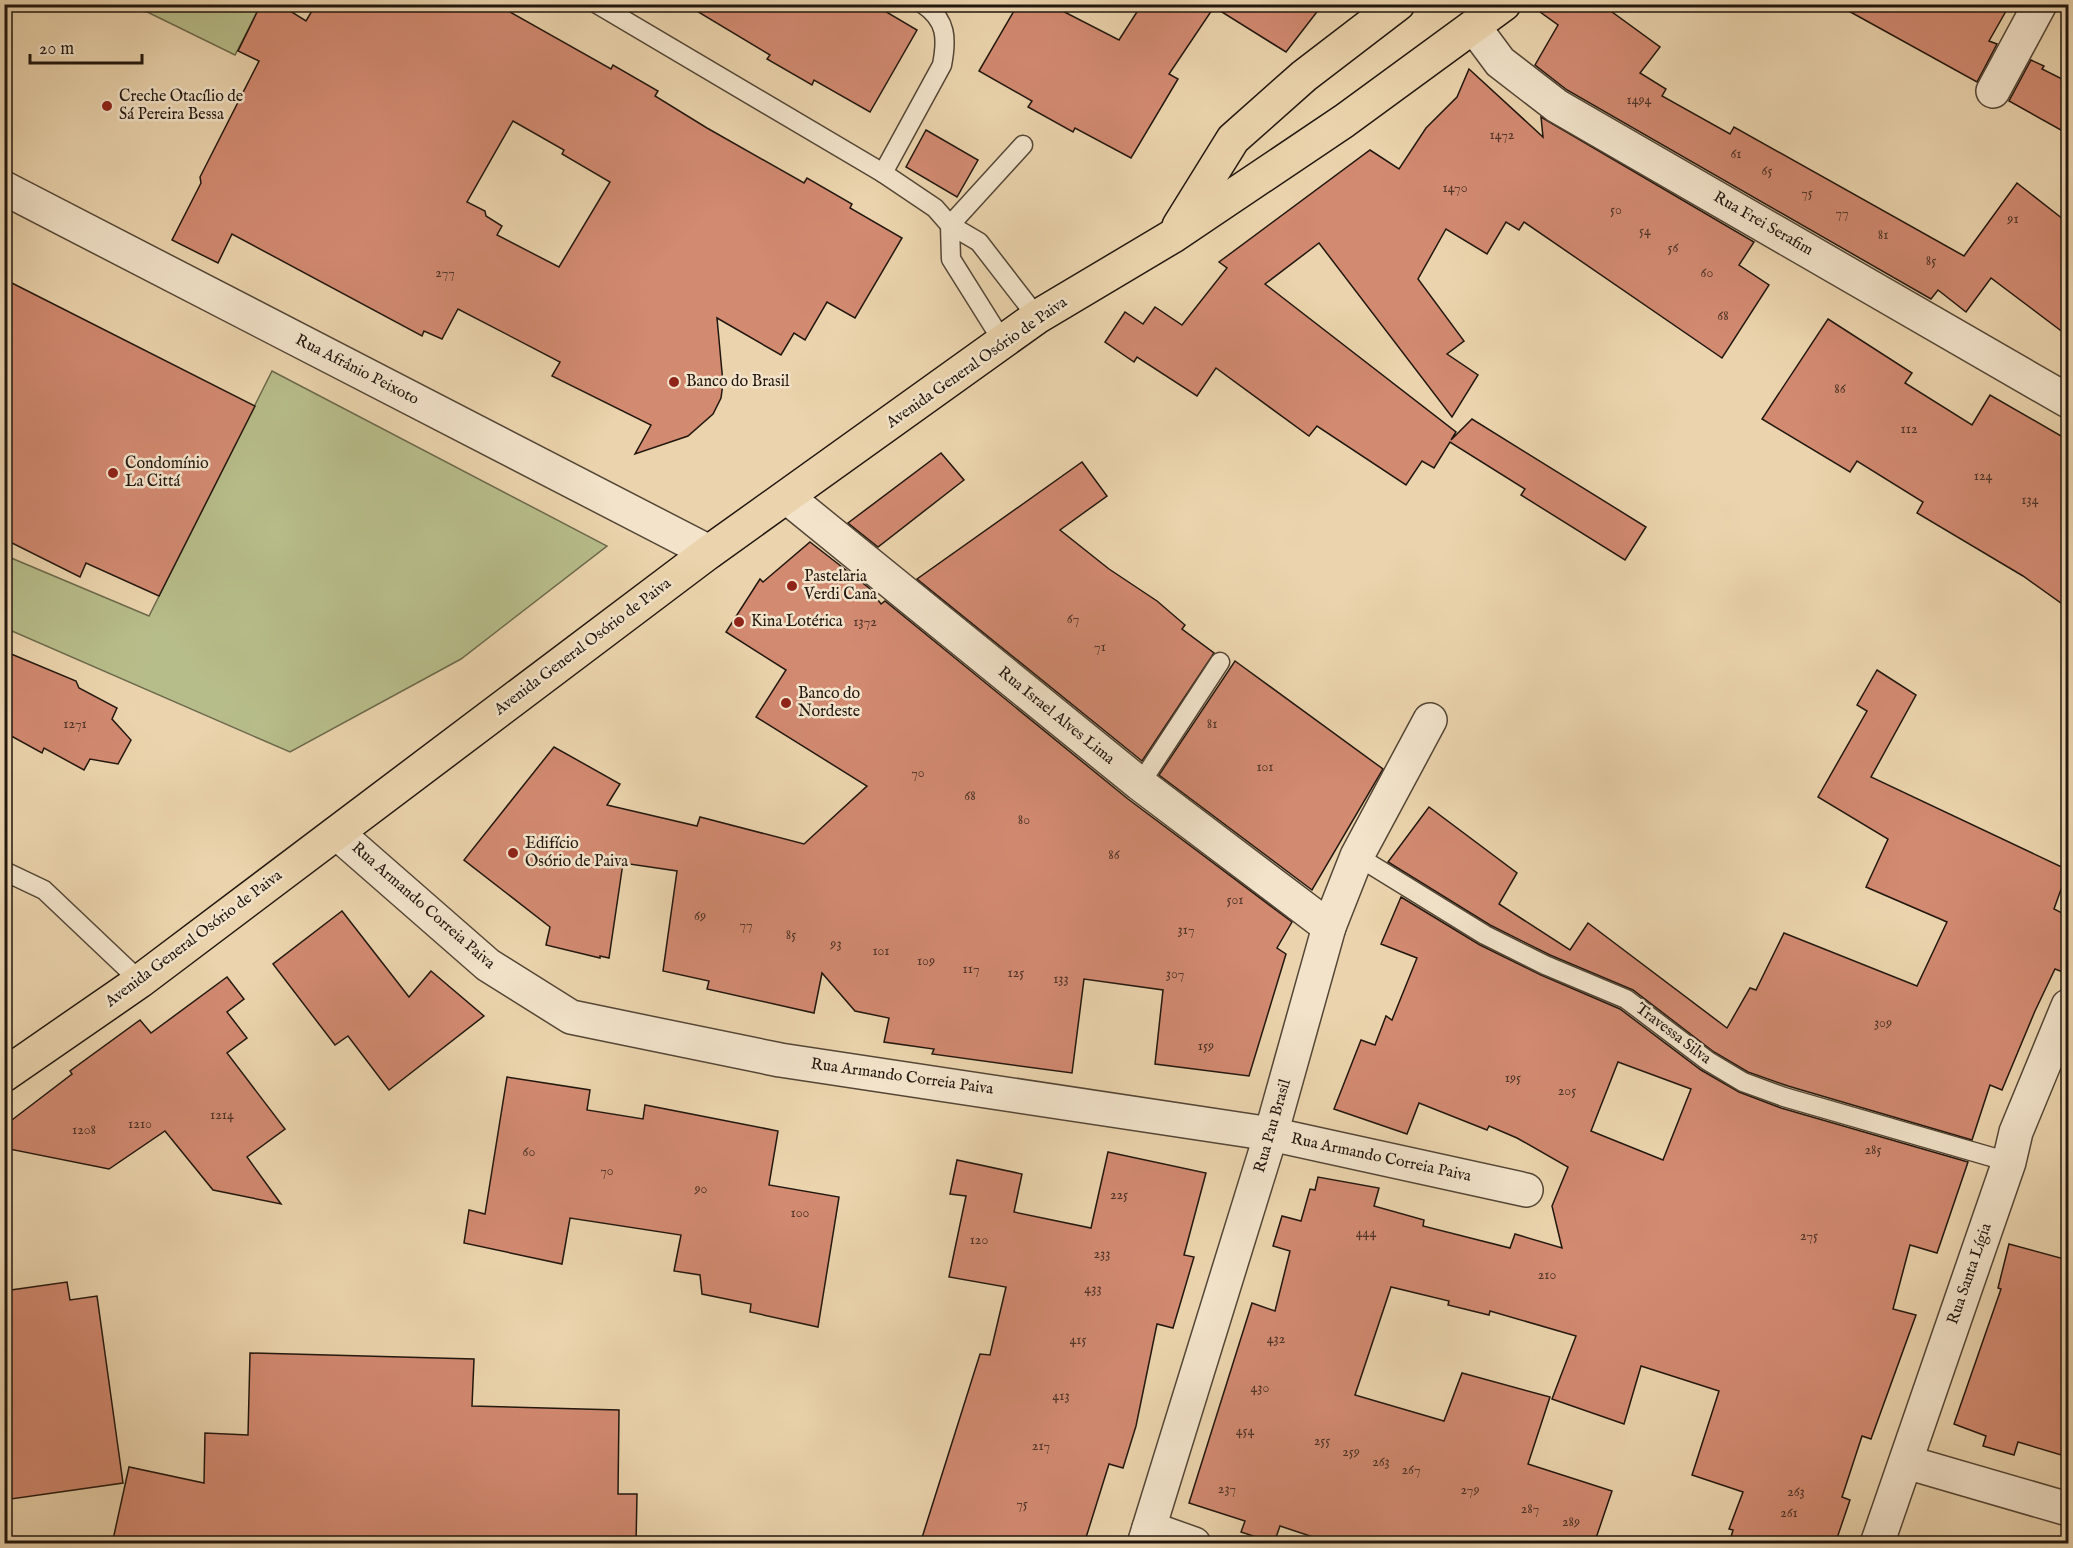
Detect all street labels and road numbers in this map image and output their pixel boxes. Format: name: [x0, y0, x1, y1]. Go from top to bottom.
street label: Rua Frei Serafim: [1710, 187, 1816, 261]
street label: Avenida General Osório de Paiva: [882, 293, 1071, 434]
street label: Rua Afrânio Peixoto: [292, 330, 422, 410]
street label: Avenida General Osório de Paiva: [490, 574, 675, 721]
street label: Rua Israel Alves Lima: [993, 663, 1119, 769]
street label: Rua Armando Correia Paiva: [347, 838, 499, 974]
street label: Avenida General Osório de Paiva: [101, 866, 286, 1013]
street label: Travessa Silva: [1631, 999, 1715, 1069]
street label: Rua Armando Correia Paiva: [810, 1054, 995, 1100]
street label: Rua Pau Brasil: [1250, 1076, 1296, 1175]
street label: Rua Armando Correia Paiva: [1289, 1129, 1473, 1187]
street label: Rua Santa Lígia: [1943, 1221, 1997, 1327]

